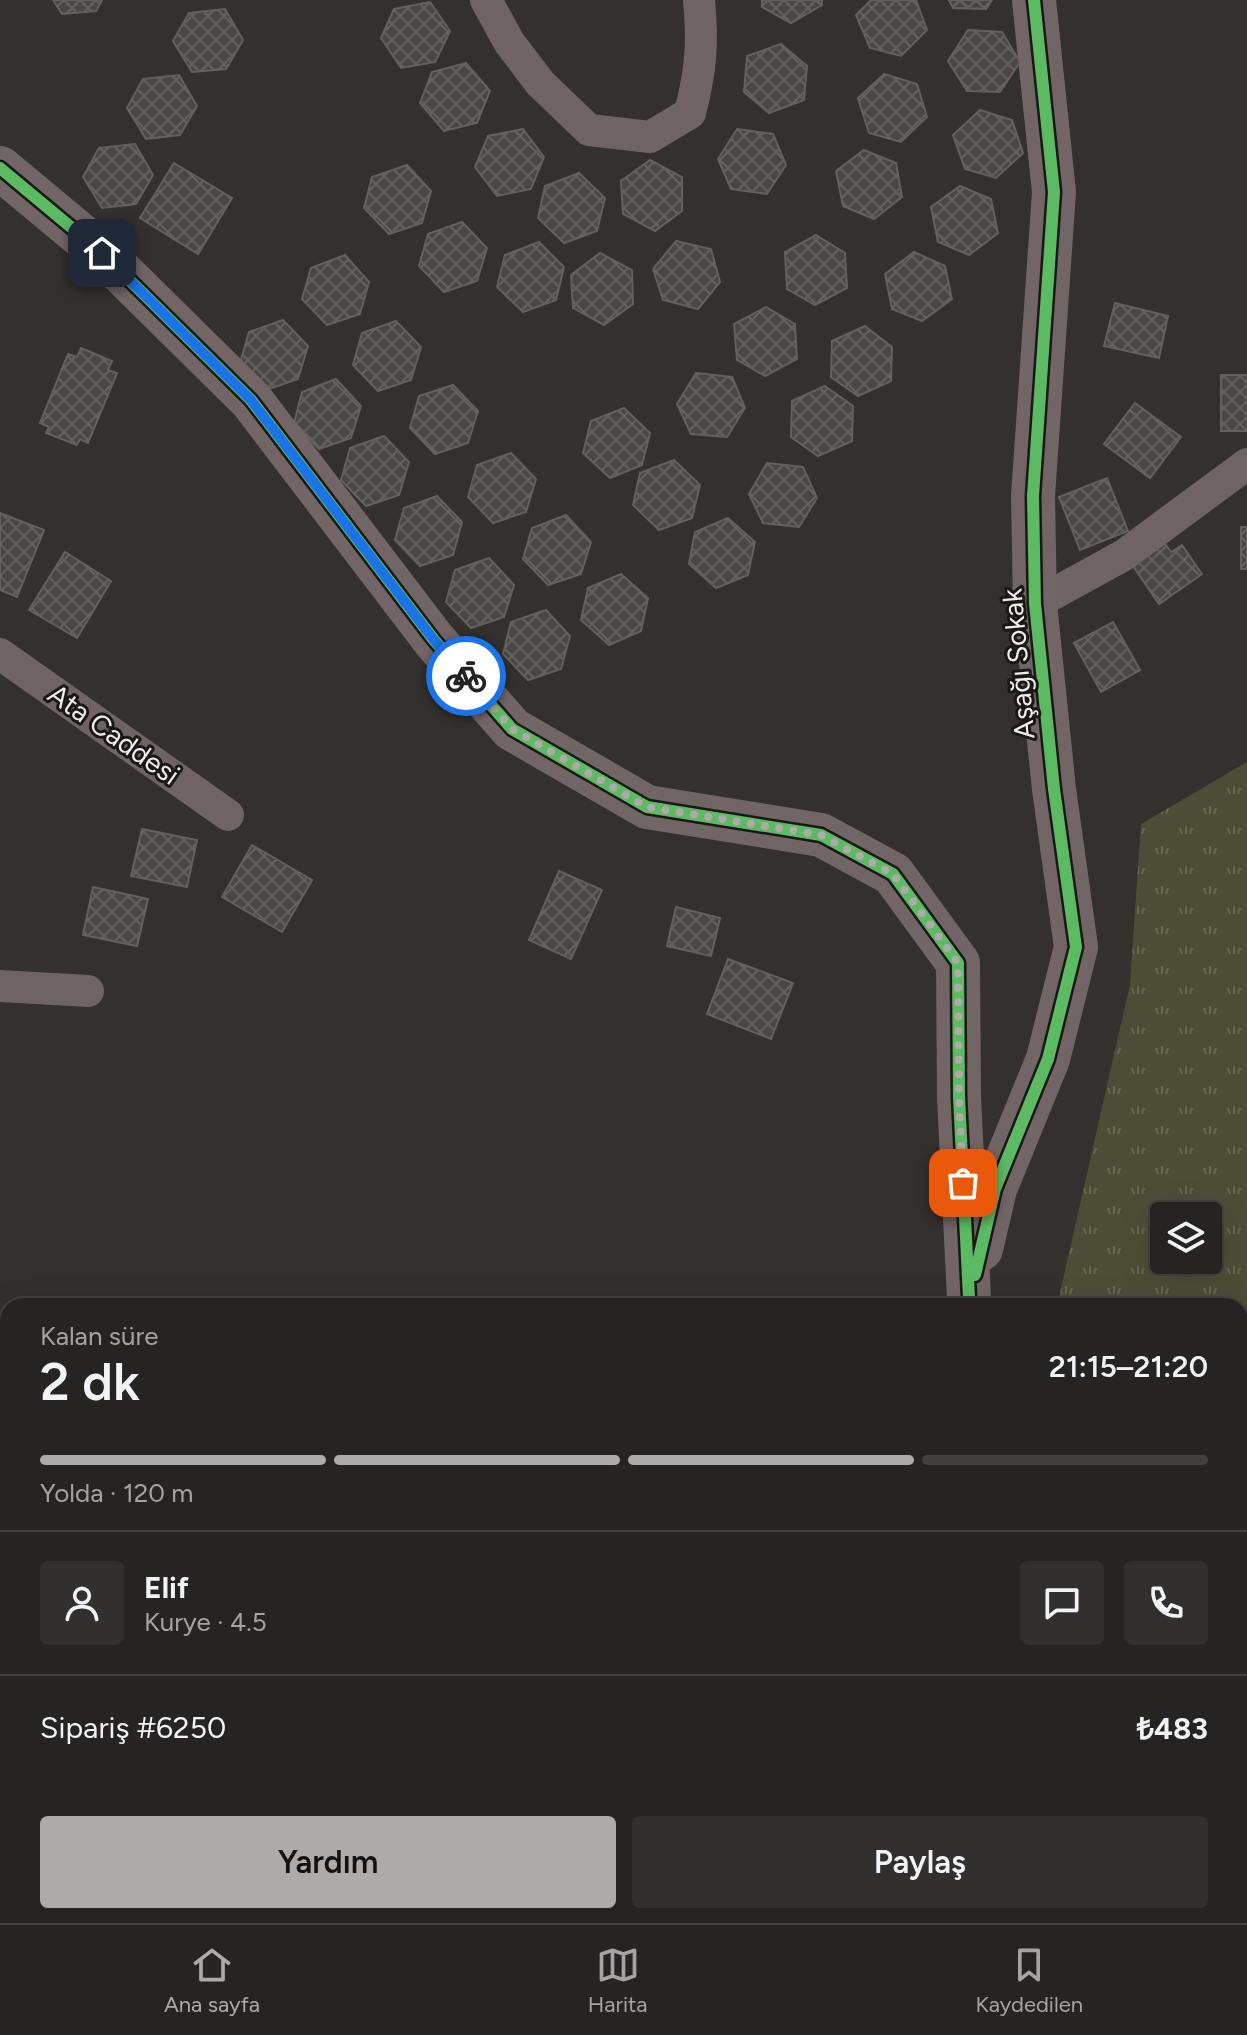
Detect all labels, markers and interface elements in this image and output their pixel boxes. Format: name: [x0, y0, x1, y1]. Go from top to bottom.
pin: [68, 219, 136, 287]
icon: home: [80, 231, 124, 275]
street label: Aşağı Sokak: [994, 587, 1042, 741]
courier: [426, 636, 506, 716]
icon: bike: [444, 654, 488, 698]
street label: Ata Caddesi: [42, 676, 186, 792]
pin: [929, 1149, 997, 1217]
icon: bag: [941, 1161, 985, 1205]
map controls: [1150, 1202, 1222, 1274]
button: layers: [1150, 1202, 1222, 1274]
text: Kalan süre: [40, 1320, 158, 1352]
text: 21:15–21:20: [1049, 1348, 1208, 1385]
text: 2 dk: [40, 1351, 140, 1413]
text: Yolda · 120 m: [40, 1477, 193, 1509]
button: person: [40, 1561, 124, 1645]
button: chat: [1020, 1561, 1104, 1645]
button: phone: [1124, 1561, 1208, 1645]
text: Elif: [144, 1569, 189, 1606]
text: Kurye · 4.5: [144, 1606, 267, 1638]
text: Sipariş #6250: [40, 1709, 226, 1746]
text: ₺483: [1137, 1710, 1208, 1747]
button: Yardım: [40, 1816, 616, 1908]
button: Paylaş: [632, 1816, 1208, 1908]
tab: Ana sayfa: [164, 1943, 260, 2018]
tab: Harita: [588, 1943, 648, 2018]
tab: Kaydedilen: [975, 1943, 1083, 2018]

